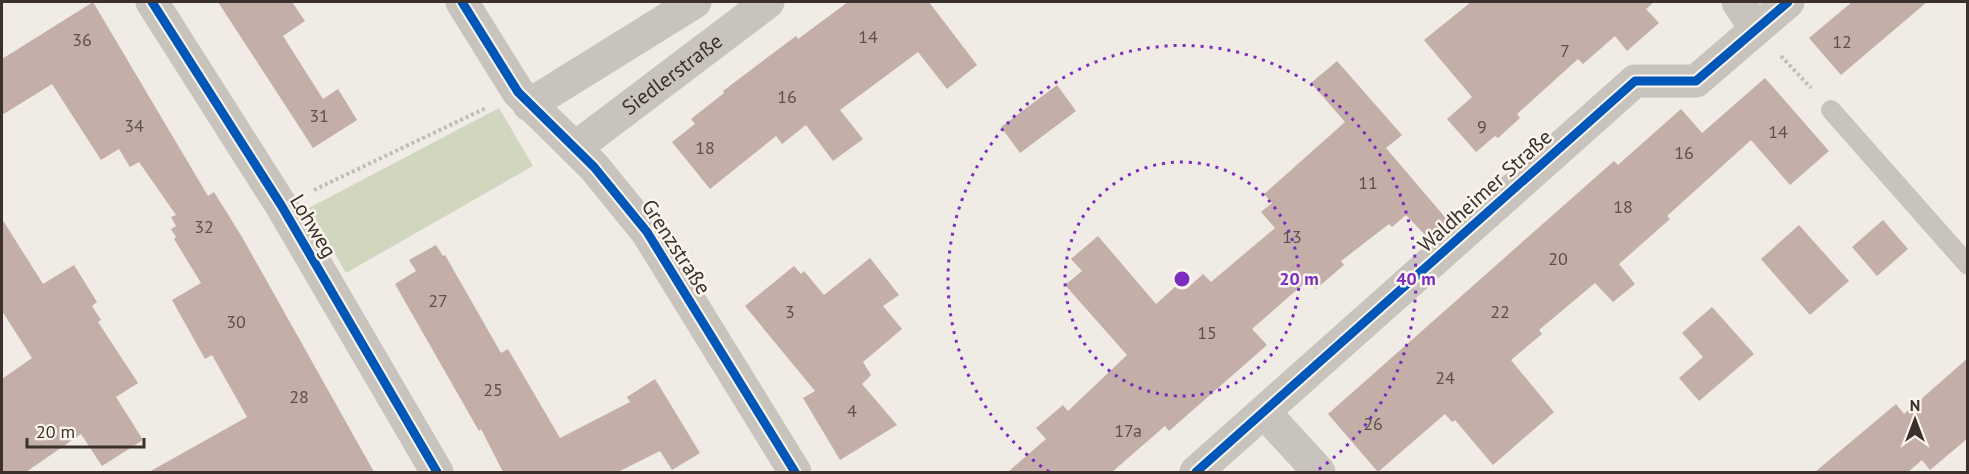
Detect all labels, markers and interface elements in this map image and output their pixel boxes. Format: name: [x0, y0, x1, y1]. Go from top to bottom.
house number: 14: [858, 25, 878, 48]
street label: Siedlerstraße: [616, 27, 728, 121]
house number: 36: [72, 28, 92, 51]
house number: 12: [1832, 30, 1852, 53]
house number: 7: [1560, 39, 1570, 62]
house number: 16: [777, 85, 797, 108]
house number: 31: [309, 104, 329, 127]
house number: 34: [124, 114, 144, 137]
house number: 9: [1477, 115, 1487, 138]
house number: 14: [1768, 120, 1788, 143]
street label: Waldheimer Straße: [1412, 123, 1557, 258]
house number: 18: [695, 136, 715, 159]
house number: 16: [1674, 141, 1694, 164]
house number: 11: [1358, 171, 1378, 194]
street label: Lohweg: [284, 189, 343, 262]
street label: Grenzstraße: [636, 194, 717, 299]
house number: 18: [1613, 195, 1633, 218]
house number: 32: [194, 215, 214, 238]
house number: 13: [1282, 225, 1302, 248]
house number: 20: [1548, 247, 1568, 270]
text: 20 m: [1279, 267, 1319, 290]
text: 40 m: [1396, 267, 1436, 290]
centre of rings: [1172, 269, 1192, 289]
house number: 27: [428, 289, 448, 312]
house number: 3: [785, 300, 795, 323]
house number: 22: [1490, 300, 1510, 323]
house number: 30: [226, 310, 246, 333]
house number: 15: [1197, 321, 1217, 344]
house number: 24: [1435, 366, 1455, 389]
house number: 25: [483, 378, 503, 401]
house number: 28: [289, 385, 309, 408]
north arrow: [1885, 390, 1945, 450]
text: N: [1910, 395, 1920, 415]
house number: 4: [847, 399, 857, 422]
scale bar: [27, 411, 144, 449]
house number: 26: [1363, 412, 1383, 435]
house number: 17a: [1114, 419, 1142, 442]
text: 20 m: [36, 420, 75, 443]

